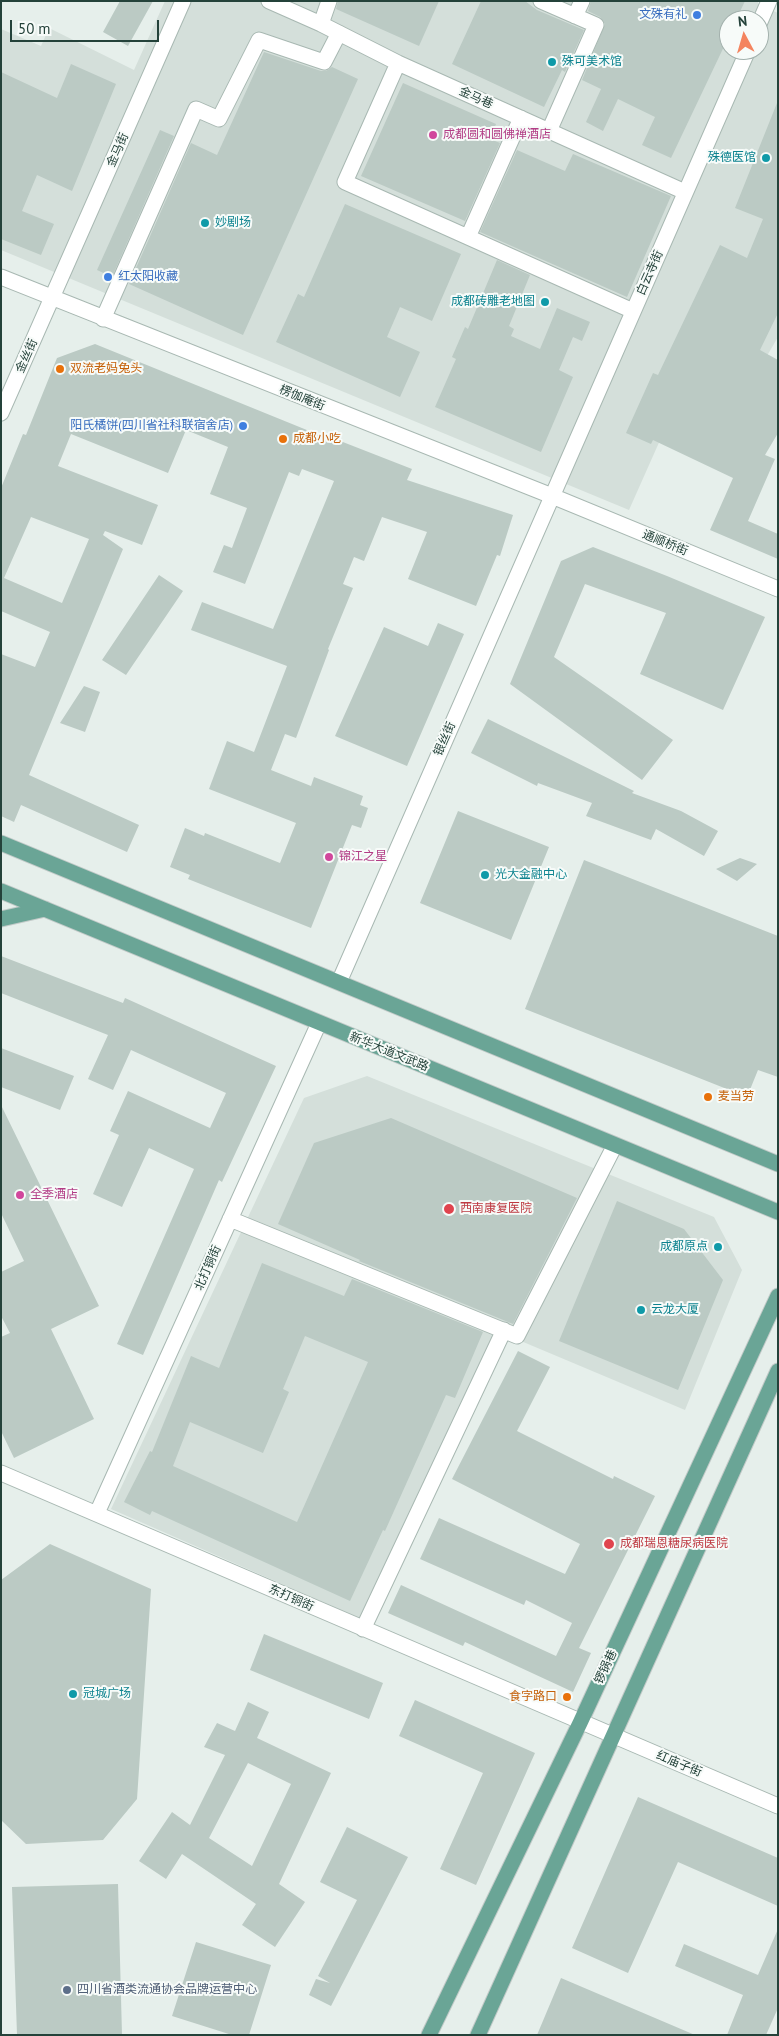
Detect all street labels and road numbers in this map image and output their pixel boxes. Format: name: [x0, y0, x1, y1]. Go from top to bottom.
street label: 金马巷: [457, 84, 495, 112]
street label: 金马街: [104, 131, 132, 169]
street label: 白云寺街: [634, 248, 666, 298]
street label: 金丝街: [13, 337, 41, 375]
street label: 楞伽庵街: [277, 382, 327, 414]
street label: 通顺桥街: [640, 527, 690, 559]
street label: 银丝街: [431, 720, 459, 758]
street label: 新华大道文武路: [347, 1030, 431, 1074]
street label: 北打铜街: [192, 1243, 224, 1293]
street label: 东打铜街: [266, 1582, 316, 1614]
street label: 锣锅巷: [592, 1648, 620, 1686]
street label: 红庙子街: [654, 1748, 704, 1780]

